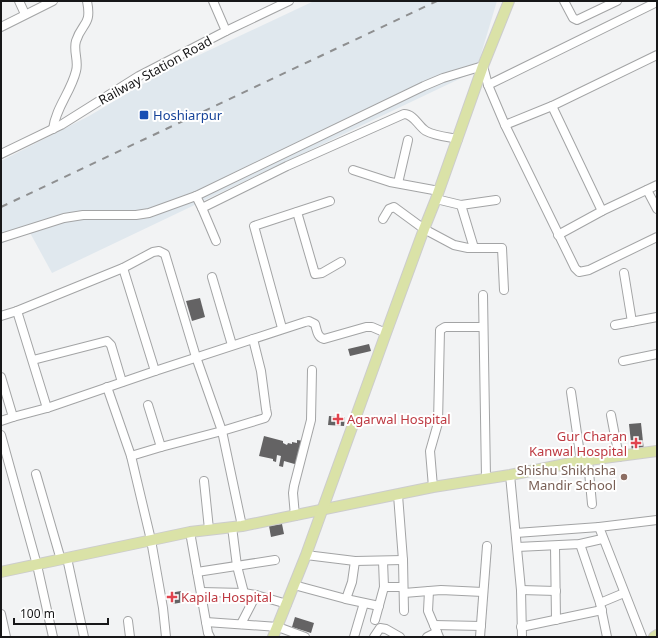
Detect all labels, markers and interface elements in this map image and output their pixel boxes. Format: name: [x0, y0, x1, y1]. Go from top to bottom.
street label: Railway Station Road: [95, 31, 215, 109]
place label: Hoshiarpur: [153, 106, 223, 124]
marker: Hoshiarpur: [138, 109, 150, 121]
place label: Agarwal Hospital: [347, 410, 451, 428]
marker: Agarwal Hospital: [332, 413, 344, 425]
place label: Gur Charan Kanwal Hospital: [529, 427, 627, 460]
marker: Gur Charan Kanwal Hospital: [630, 437, 642, 449]
place label: Shishu Shikhsha Mandir School: [517, 461, 616, 494]
marker: Shishu Shikhsha Mandir School: [619, 472, 629, 482]
place label: Kapila Hospital: [181, 588, 272, 606]
marker: Kapila Hospital: [166, 591, 178, 603]
scale bar: [14, 600, 108, 626]
text: 100 m: [20, 605, 55, 622]

